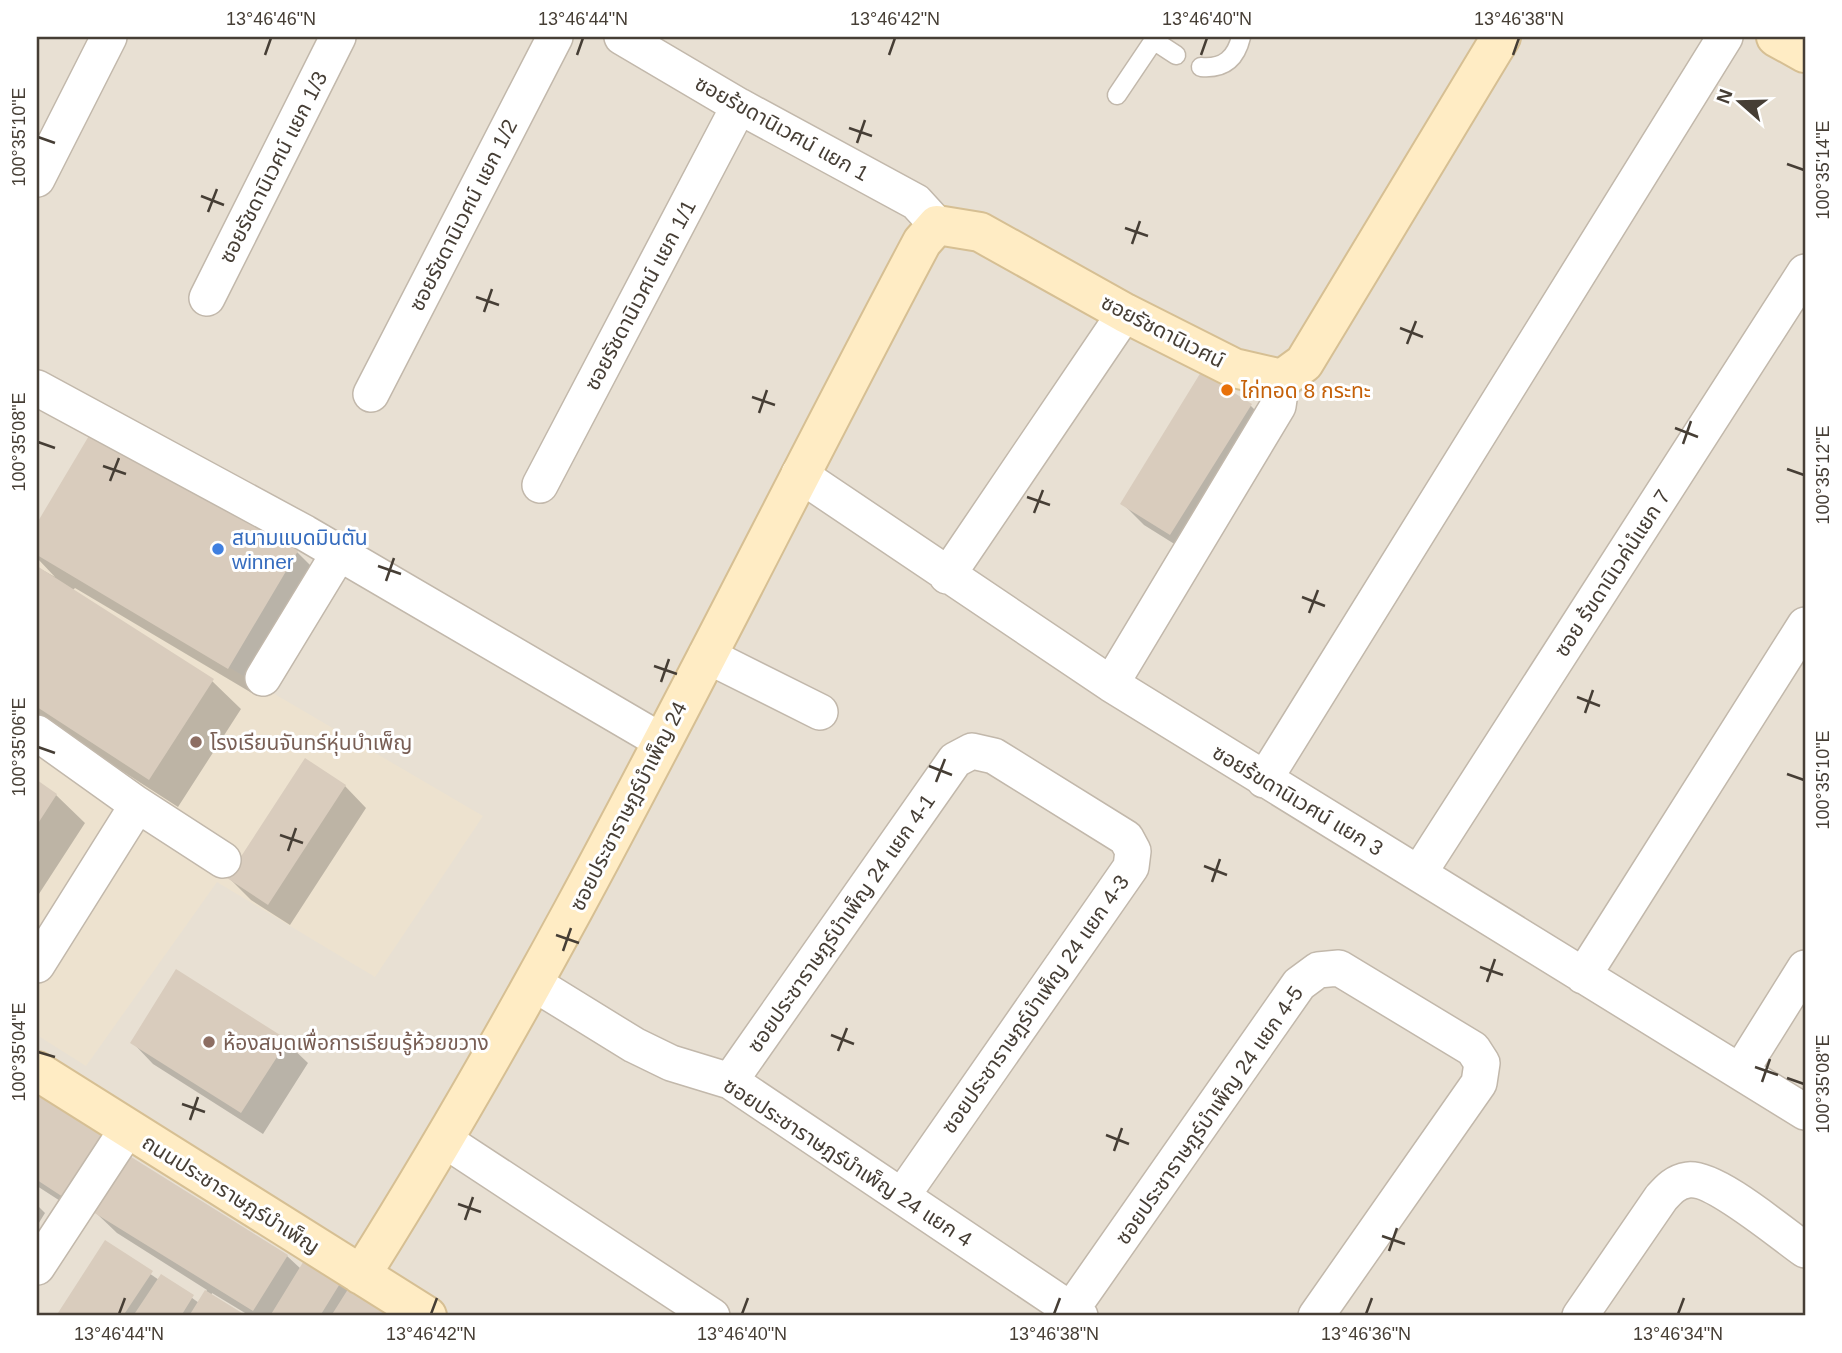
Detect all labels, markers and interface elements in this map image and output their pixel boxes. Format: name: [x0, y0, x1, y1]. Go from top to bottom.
text: 13°46'46"N: [226, 9, 316, 29]
text: 13°46'44"N: [538, 9, 628, 29]
text: 13°46'42"N: [850, 9, 940, 29]
text: 13°46'40"N: [1162, 9, 1252, 29]
text: 13°46'38"N: [1474, 9, 1564, 29]
north arrow: [1706, 66, 1776, 136]
street label: ซอยรัชดานิเวศน์ แยก 1/3: [215, 67, 331, 267]
street label: ซอยร้ขดานิเวศน์ แยก 1: [691, 71, 873, 185]
text: N: [1712, 86, 1737, 106]
text: 100°35'10"E: [9, 87, 29, 187]
street label: ซอยรัชดานิเวศน์ แยก 1/2: [405, 115, 521, 315]
text: 100°35'14"E: [1813, 120, 1833, 220]
street label: ซอยรัชดานิเวศน์ แยก 1/1: [580, 196, 700, 394]
street label: ซอยรัชดานิเวศน์: [1098, 290, 1228, 372]
place label: ไก่ทอด 8 กระทะ: [1240, 379, 1371, 402]
marker: ไก่ทอด 8 กระทะ: [1219, 382, 1235, 398]
text: 100°35'08"E: [9, 392, 29, 492]
text: 100°35'12"E: [1813, 425, 1833, 525]
street label: ซอย ร้ขดานิเวค่นํแยก 7: [1550, 485, 1674, 661]
place label: สนามแบดมินตัน winner: [231, 526, 368, 573]
marker: สนามแบดมินตัน winner: [210, 541, 226, 557]
text: 100°35'06"E: [9, 697, 29, 797]
street label: ซอยประชาราษฎร์บำเพ็ญ 24: [564, 697, 691, 914]
place label: โรงเรียนจันทร์หุ่นบำเพ็ญ: [210, 730, 412, 756]
text: 100°35'10"E: [1813, 730, 1833, 830]
marker: โรงเรียนจันทร์หุ่นบำเพ็ญ: [188, 734, 204, 750]
street label: ซอยร้ขดานิเวศน์ แยก 3: [1209, 740, 1387, 860]
street label: ซอยประชาราษฎร์บำเพ็ญ 24 แยก 4-1: [742, 789, 939, 1056]
street label: ซอยประชาราษฎร์บำเพ็ญ 24 แยก 4-3: [936, 870, 1133, 1137]
street label: ซอยประชาราษฎร์บำเพ็ญ 24 แยก 4-5: [1110, 981, 1307, 1248]
text: 100°35'04"E: [9, 1002, 29, 1102]
place label: ห้องสมุดเพื่อการเรียนรู้ห้วยขวาง: [223, 1028, 489, 1056]
marker: ห้องสมุดเพื่อการเรียนรู้ห้วยขวาง: [201, 1034, 217, 1050]
text: 100°35'08"E: [1813, 1034, 1833, 1134]
street label: ซอยประชาราษฎร์บำเพ็ญ 24 แยก 4: [720, 1072, 977, 1251]
street label: ถนนประชาราษฎร์บำเพ็ญ: [138, 1129, 324, 1258]
text: 13°46'44"N: [74, 1324, 164, 1344]
text: 13°46'42"N: [386, 1324, 476, 1344]
text: 13°46'40"N: [697, 1324, 787, 1344]
text: 13°46'38"N: [1009, 1324, 1099, 1344]
text: 13°46'36"N: [1321, 1324, 1411, 1344]
text: 13°46'34"N: [1633, 1324, 1723, 1344]

